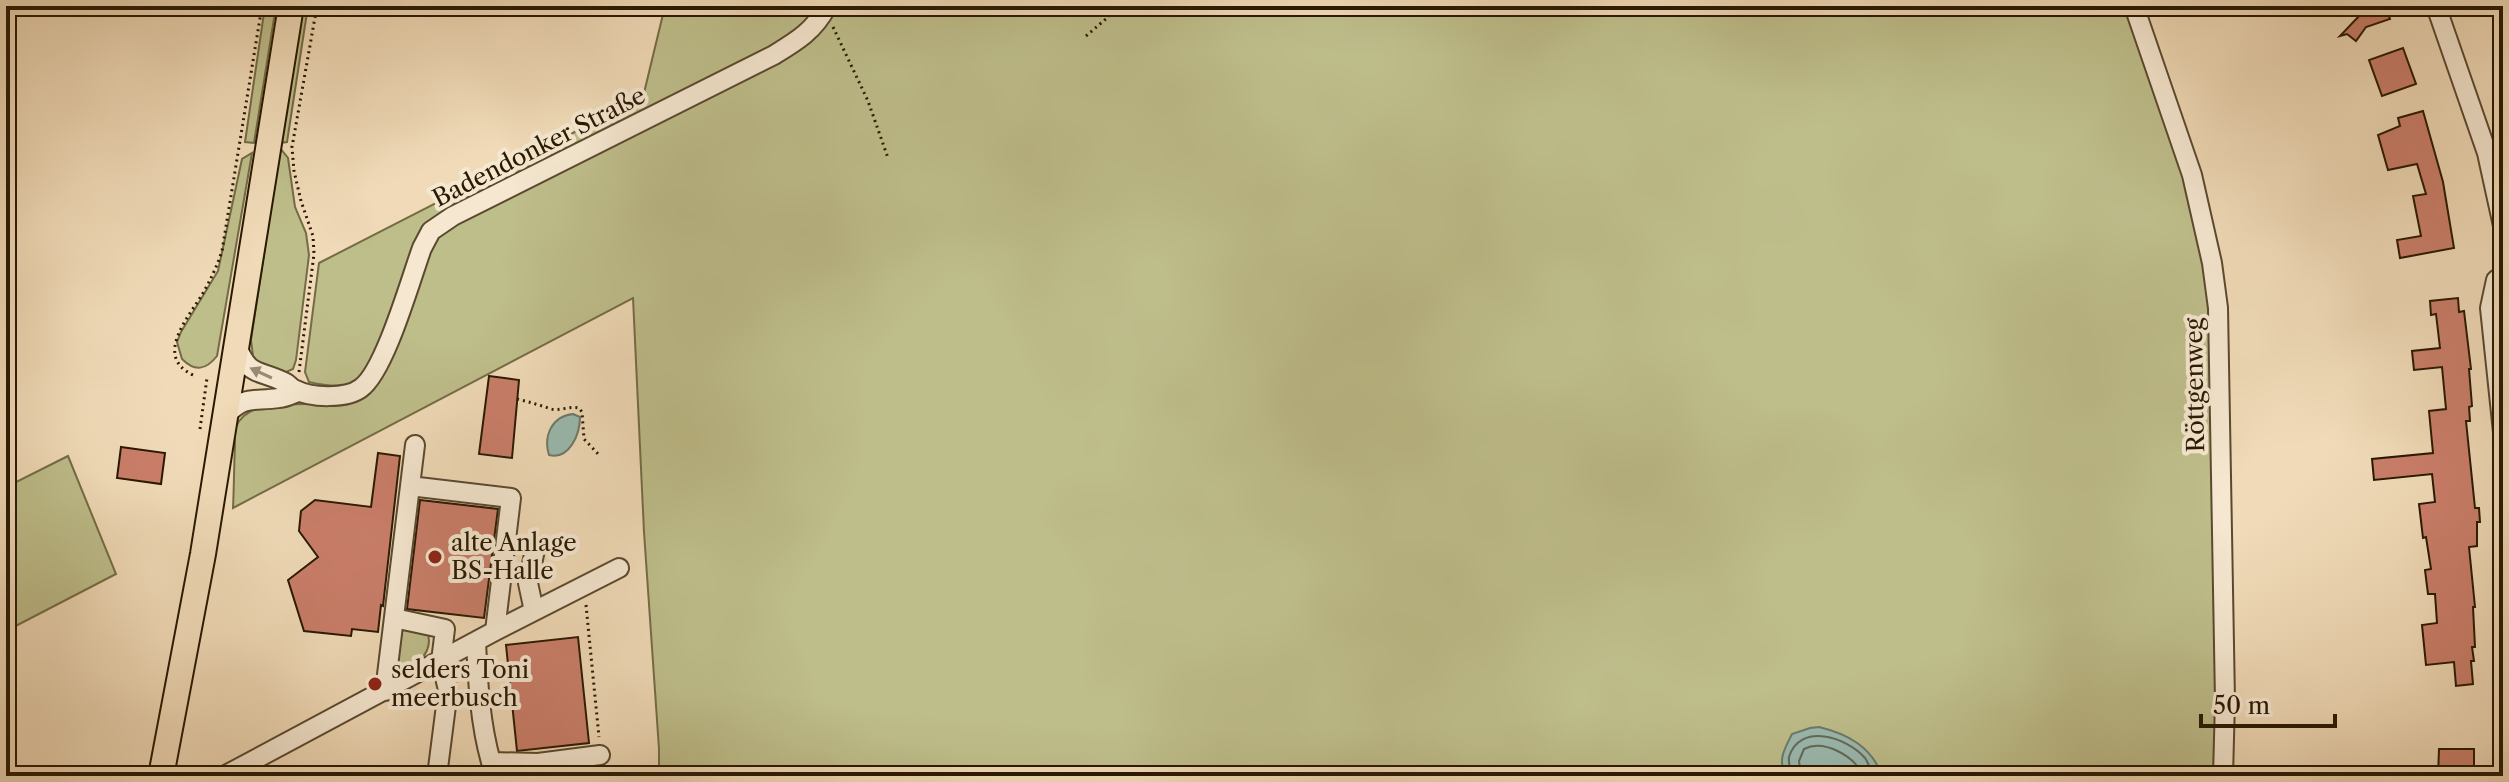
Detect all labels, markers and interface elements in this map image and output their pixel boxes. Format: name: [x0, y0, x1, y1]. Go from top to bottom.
street label: Badendonker Straße: [428, 80, 650, 213]
street label: Röttgenweg: [2179, 317, 2210, 453]
one-way arrow: [250, 367, 273, 380]
place label: alte Anlage BS-Halle: [451, 528, 577, 585]
marker: alte Anlage BS-Halle: [426, 548, 444, 566]
place label: selders Toni meerbusch: [391, 655, 529, 712]
marker: selders Toni meerbusch: [366, 675, 384, 693]
scale bar: [2201, 678, 2335, 728]
text: 50 m: [2213, 691, 2270, 720]

